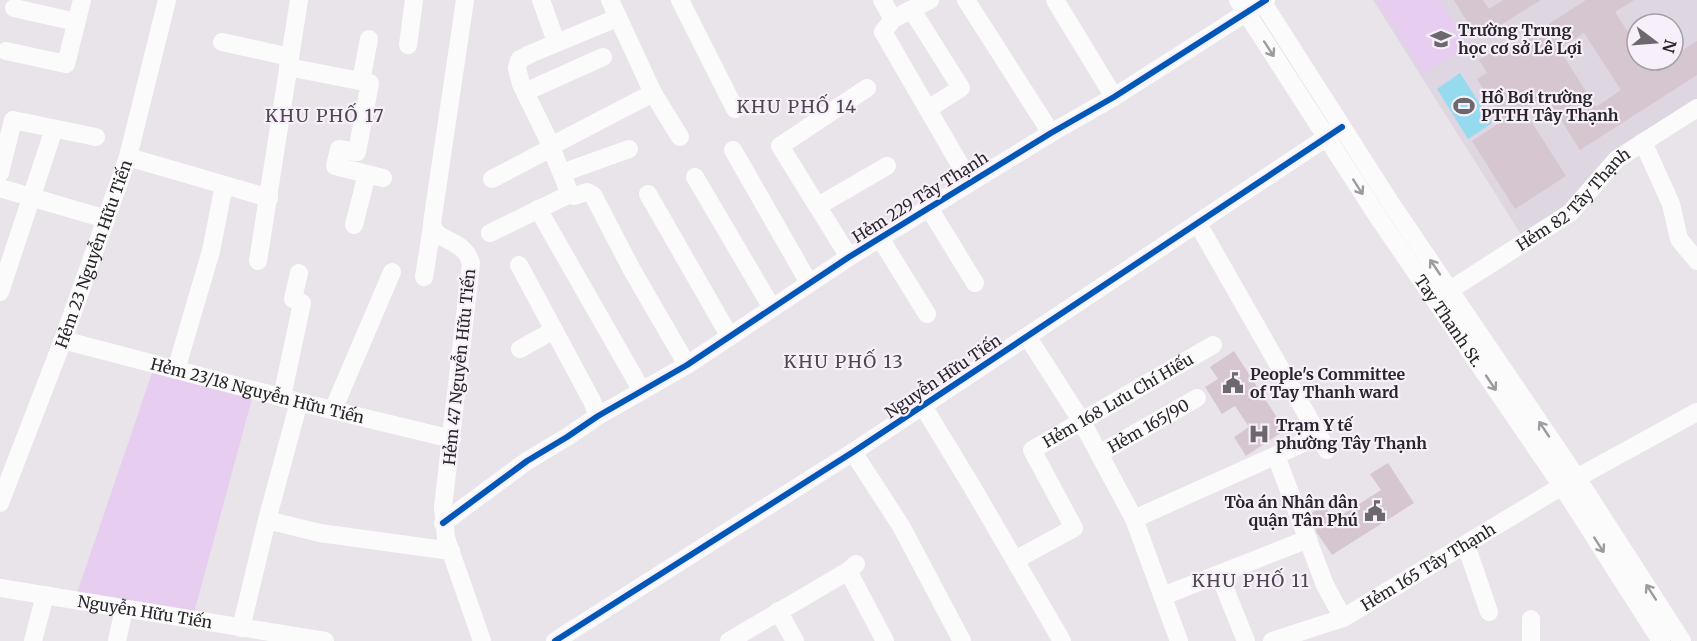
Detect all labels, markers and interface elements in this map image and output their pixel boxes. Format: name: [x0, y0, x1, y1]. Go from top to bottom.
north arrow: [1625, 12, 1685, 72]
place label: Trường Trung học cơ sở Lê Lợi: [1458, 20, 1583, 58]
school or university icon: Trường Trung học cơ sở Lê Lợi: [1429, 27, 1453, 51]
text: N: [1658, 37, 1681, 55]
one-way arrow: [1264, 40, 1276, 57]
place label: Hồ Bơi trường PTTH Tây Thạnh: [1481, 87, 1619, 125]
district label: KHU PHỐ 14: [736, 93, 858, 118]
sports icon: Hồ Bơi trường PTTH Tây Thạnh: [1452, 94, 1476, 118]
district label: KHU PHỐ 17: [265, 102, 385, 127]
street label: Hẻm 82 Tây Thạnh: [1512, 143, 1634, 255]
street label: Hẻm 229 Tây Thạnh: [848, 147, 992, 247]
street label: Hẻm 23 Nguyễn Hữu Tiến: [51, 157, 136, 351]
one-way arrow: [1352, 178, 1364, 194]
one-way arrow: [1429, 259, 1441, 276]
street label: Hẻm 47 Nguyễn Hữu Tiến: [439, 267, 479, 466]
street label: Tay Thanh St.: [1410, 271, 1488, 371]
street label: Nguyễn Hữu Tiến: [881, 330, 1005, 422]
district label: KHU PHỐ 13: [784, 348, 904, 373]
street label: Hẻm 168 Lưu Chí Hiếu: [1039, 349, 1197, 452]
street label: Hẻm 23/18 Nguyễn Hữu Tiến: [149, 353, 367, 428]
place label: People's Committee of Tay Thanh ward: [1250, 364, 1406, 402]
public building icon: People's Committee of Tay Thanh ward: [1221, 371, 1245, 395]
one-way arrow: [1485, 374, 1497, 391]
street label: Hẻm 165/90: [1104, 395, 1193, 457]
place label: Trạm Y tế phường Tây Thạnh: [1276, 415, 1427, 453]
one-way arrow: [1538, 421, 1550, 437]
hospital icon: Trạm Y tế phường Tây Thạnh: [1247, 422, 1271, 446]
place label: Tòa án Nhân dân quận Tân Phú: [1224, 492, 1358, 530]
public building icon: Tòa án Nhân dân quận Tân Phú: [1363, 499, 1387, 523]
street label: Hẻm 165 Tây Thạnh: [1357, 518, 1499, 615]
one-way arrow: [1594, 536, 1606, 553]
district label: KHU PHỐ 11: [1192, 567, 1310, 592]
one-way arrow: [1644, 584, 1656, 601]
street label: Nguyễn Hữu Tiến: [76, 591, 214, 633]

